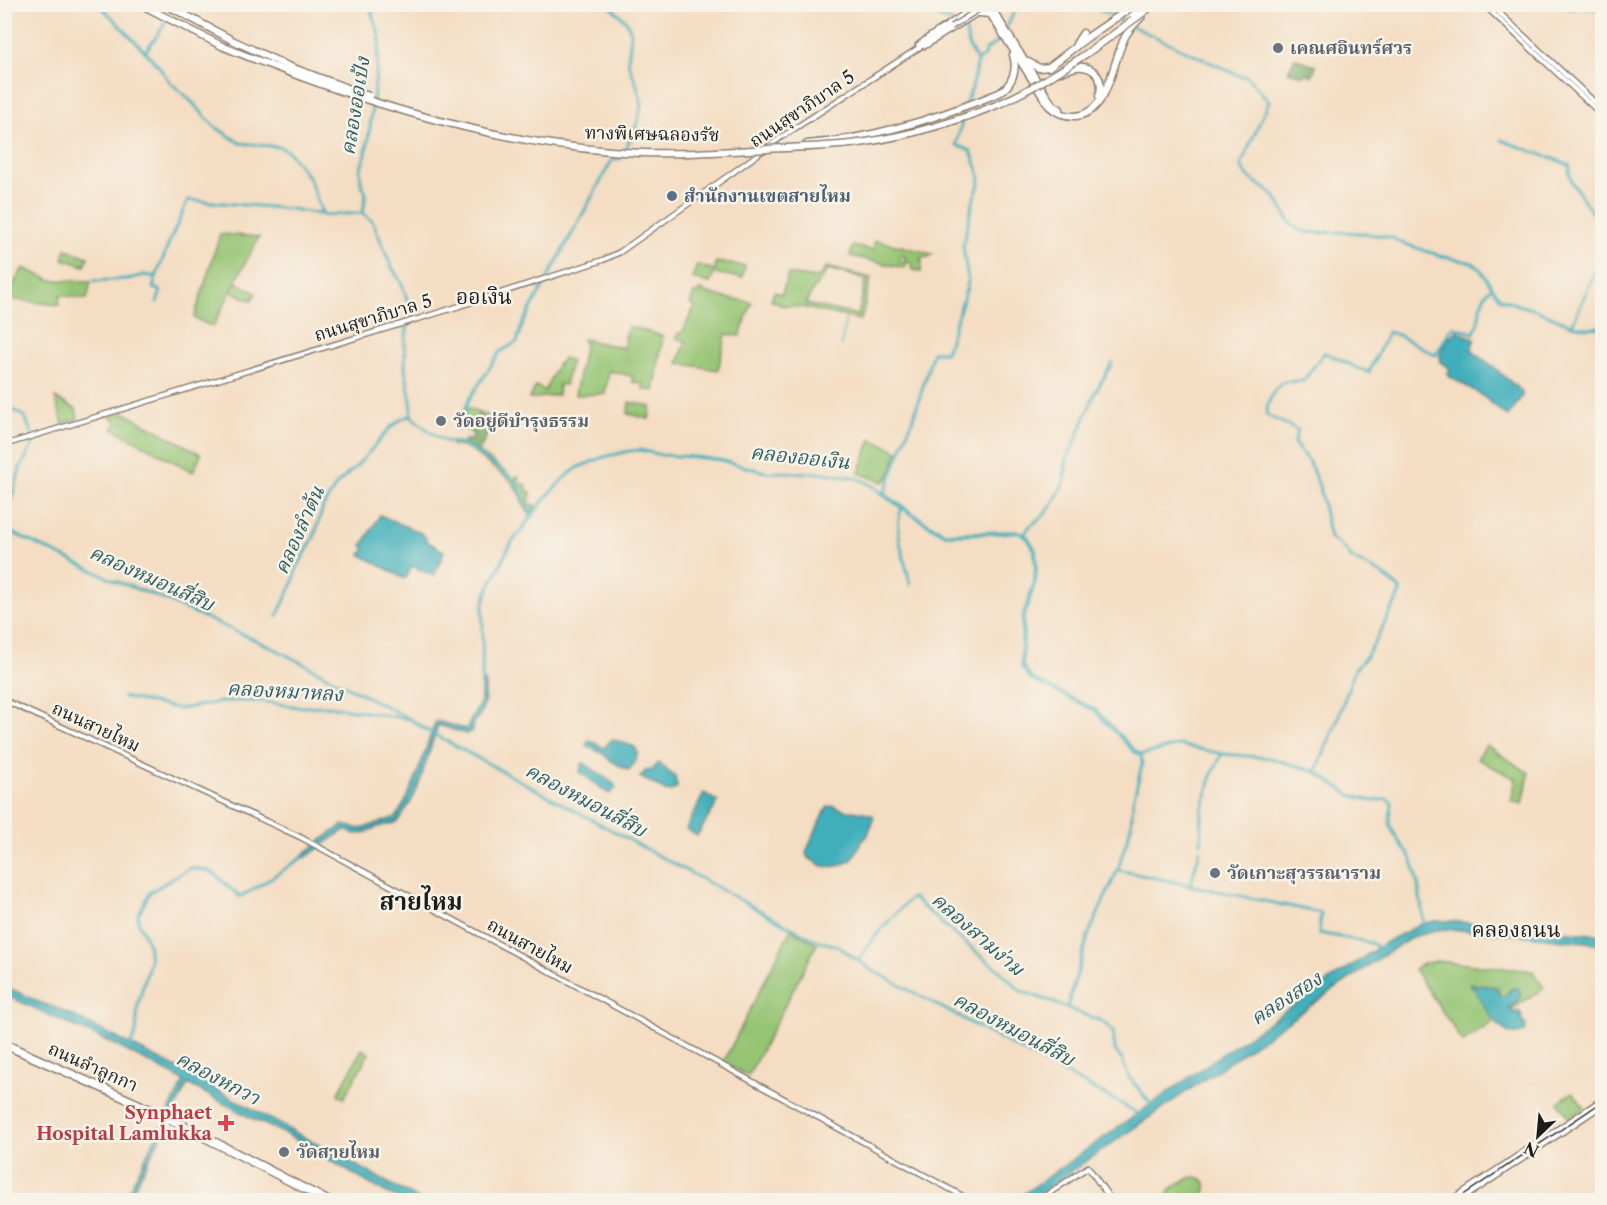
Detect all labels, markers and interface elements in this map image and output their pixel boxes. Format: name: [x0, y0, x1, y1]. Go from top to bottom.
place label: เคณศอินทร์ศวร: [1290, 37, 1412, 59]
marker: เคณศอินทร์ศวร: [1271, 41, 1285, 55]
water label: คลองออเป้ง: [335, 54, 375, 157]
street label: ถนนสุขาภิบาล 5: [745, 66, 859, 153]
street label: ทางพิเศษฉลองรัช: [585, 122, 719, 146]
place label: สำนักงานเขตสายไหม: [684, 184, 851, 207]
marker: สำนักงานเขตสายไหม: [665, 189, 679, 203]
district label: ออเงิน: [456, 284, 512, 309]
street label: ถนนสุขาภิบาล 5: [312, 290, 435, 347]
place label: วัดอยู่ดีบำรุงธรรม: [453, 410, 589, 433]
marker: วัดอยู่ดีบำรุงธรรม: [434, 414, 448, 428]
water label: คลองออเงิน: [749, 440, 852, 474]
water label: คลองลำต้น: [269, 481, 329, 578]
water label: คลองหมอนสี่สิบ: [86, 537, 221, 617]
water label: คลองหมาหลง: [226, 676, 345, 706]
street label: ถนนสายไหม: [48, 696, 144, 757]
water label: คลองหมอนสี่สิบ: [521, 755, 653, 843]
place label: วัดเกาะสุวรรณาราม: [1227, 862, 1381, 885]
marker: วัดเกาะสุวรรณาราม: [1208, 866, 1222, 880]
district label: สายไหม: [379, 885, 463, 916]
water label: คลองสามง่าม: [927, 887, 1030, 981]
street label: ถนนสายไหม: [483, 913, 577, 979]
district label: คลองถนน: [1471, 917, 1561, 942]
water label: คลองสอง: [1246, 966, 1327, 1030]
water label: คลองหมอนสี่สิบ: [949, 984, 1081, 1072]
street label: ถนนลำลูกกา: [45, 1037, 141, 1097]
water label: คลองหกวา: [172, 1046, 265, 1111]
place label: Synphaet Hospital Lamlukka: [36, 1102, 213, 1145]
north arrow: [1508, 1106, 1568, 1166]
marker: Synphaet Hospital Lamlukka: [217, 1114, 235, 1132]
text: N: [1521, 1137, 1542, 1162]
place label: วัดสายไหม: [296, 1140, 380, 1163]
marker: วัดสายไหม: [277, 1145, 291, 1159]

